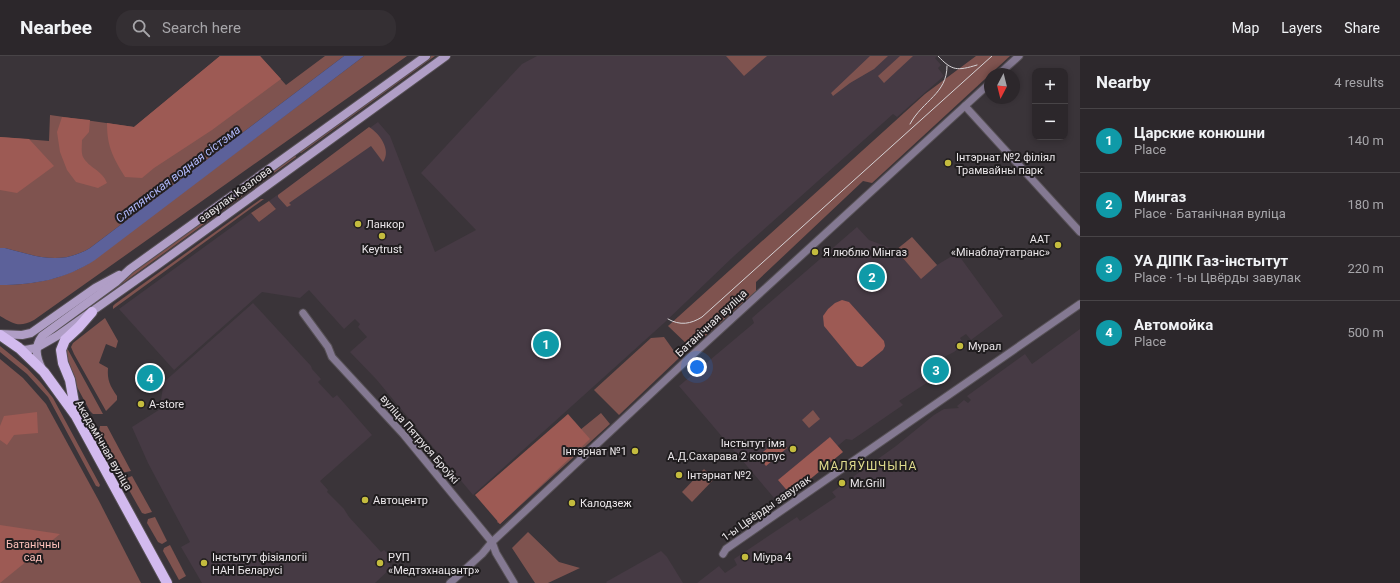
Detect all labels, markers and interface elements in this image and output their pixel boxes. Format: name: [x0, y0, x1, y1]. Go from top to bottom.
search box: [116, 10, 396, 46]
text: Nearbee: [20, 16, 92, 39]
icon: search: [130, 17, 152, 39]
text: Search here: [162, 19, 241, 37]
text: Map: [1232, 20, 1259, 36]
text: Layers: [1281, 20, 1322, 36]
text: Share: [1344, 20, 1380, 36]
north arrow: [984, 68, 1020, 104]
map controls: [1032, 68, 1068, 140]
button: +: [1032, 68, 1068, 104]
text: Nearby: [1096, 72, 1151, 92]
text: 4 results: [1334, 75, 1384, 90]
button: −: [1032, 104, 1068, 140]
water label: Сляпянская водная сістэма: [113, 122, 243, 226]
text: Царские конюшни: [1134, 124, 1265, 142]
text: 1: [1105, 133, 1113, 148]
text: 140 m: [1347, 133, 1384, 148]
text: Place: [1134, 142, 1166, 157]
place label: Інтэрнат №2 філіял Трамвайны парк: [956, 151, 1055, 177]
marker: Інтэрнат №2 філіял Трамвайны парк: [943, 158, 953, 168]
street label: завулак Казлова: [196, 163, 274, 225]
text: Мингаз: [1134, 188, 1186, 206]
text: 2: [1105, 197, 1113, 212]
text: 180 m: [1347, 197, 1384, 212]
text: Place · Батанічная вуліца: [1134, 206, 1286, 221]
place label: Ланкор: [366, 218, 404, 231]
marker: Ланкор: [353, 219, 363, 229]
marker: Keytrust: [377, 231, 387, 241]
place label: ААТ «Мінаблаўтатранс»: [951, 233, 1050, 259]
marker: ААТ «Мінаблаўтатранс»: [1053, 240, 1063, 250]
place label: Keytrust: [362, 243, 403, 256]
place label: Я люблю Мінгаз: [823, 246, 907, 259]
marker: Я люблю Мінгаз: [810, 247, 820, 257]
text: УА ДІПК Газ-інстытут: [1134, 252, 1288, 270]
text: 3: [1105, 261, 1113, 276]
text: 220 m: [1347, 261, 1384, 276]
pin: 2: [859, 262, 885, 292]
text: Place · 1-ы Цвёрды завулак: [1134, 270, 1301, 285]
street label: Батанічная вуліца: [673, 287, 750, 360]
text: Автомойка: [1134, 316, 1213, 334]
text: 4: [1105, 325, 1113, 340]
text: 500 m: [1347, 325, 1384, 340]
pin: 1: [533, 329, 559, 359]
text: Place: [1134, 334, 1166, 349]
place label: Мурал: [968, 340, 1001, 353]
marker: Мурал: [955, 341, 965, 351]
pin: 3: [923, 355, 949, 385]
your location: [687, 357, 707, 377]
pin: 4: [137, 363, 163, 393]
street label: вуліца Пятруся Броўкі: [377, 392, 462, 486]
street label: Акадэмічная вуліца: [72, 398, 135, 493]
place label: А-store: [149, 398, 184, 411]
marker: А-store: [136, 399, 146, 409]
place label: Інстытут імя А.Д.Сахарава 2 корпус: [668, 437, 785, 463]
marker: Інстытут імя А.Д.Сахарава 2 корпус: [788, 444, 798, 454]
place label: Інтэрнат №1: [563, 445, 627, 458]
marker: Інтэрнат №1: [630, 446, 640, 456]
district label: МАЛЯЎШЧЫНА: [819, 458, 917, 473]
place label: Інтэрнат №2: [687, 469, 751, 482]
marker: Інтэрнат №2: [674, 470, 684, 480]
street label: 1-ы Цвёрды завулак: [719, 473, 813, 544]
place label: Mr.Grill: [850, 477, 885, 490]
marker: Mr.Grill: [837, 478, 847, 488]
place label: Автоцентр: [373, 494, 428, 507]
marker: Автоцентр: [360, 495, 370, 505]
place label: Калодзеж: [580, 497, 632, 510]
marker: Калодзеж: [567, 498, 577, 508]
park label: Батанічны сад: [6, 538, 60, 564]
place label: Інстытут фізіялогіі НАН Беларусі: [212, 551, 307, 577]
place label: РУП «Медтэхнацэнтр»: [388, 551, 479, 577]
place label: Міура 4: [753, 551, 792, 564]
marker: Міура 4: [740, 552, 750, 562]
marker: Інстытут фізіялогіі НАН Беларусі: [199, 558, 209, 568]
marker: РУП «Медтэхнацэнтр»: [375, 558, 385, 568]

